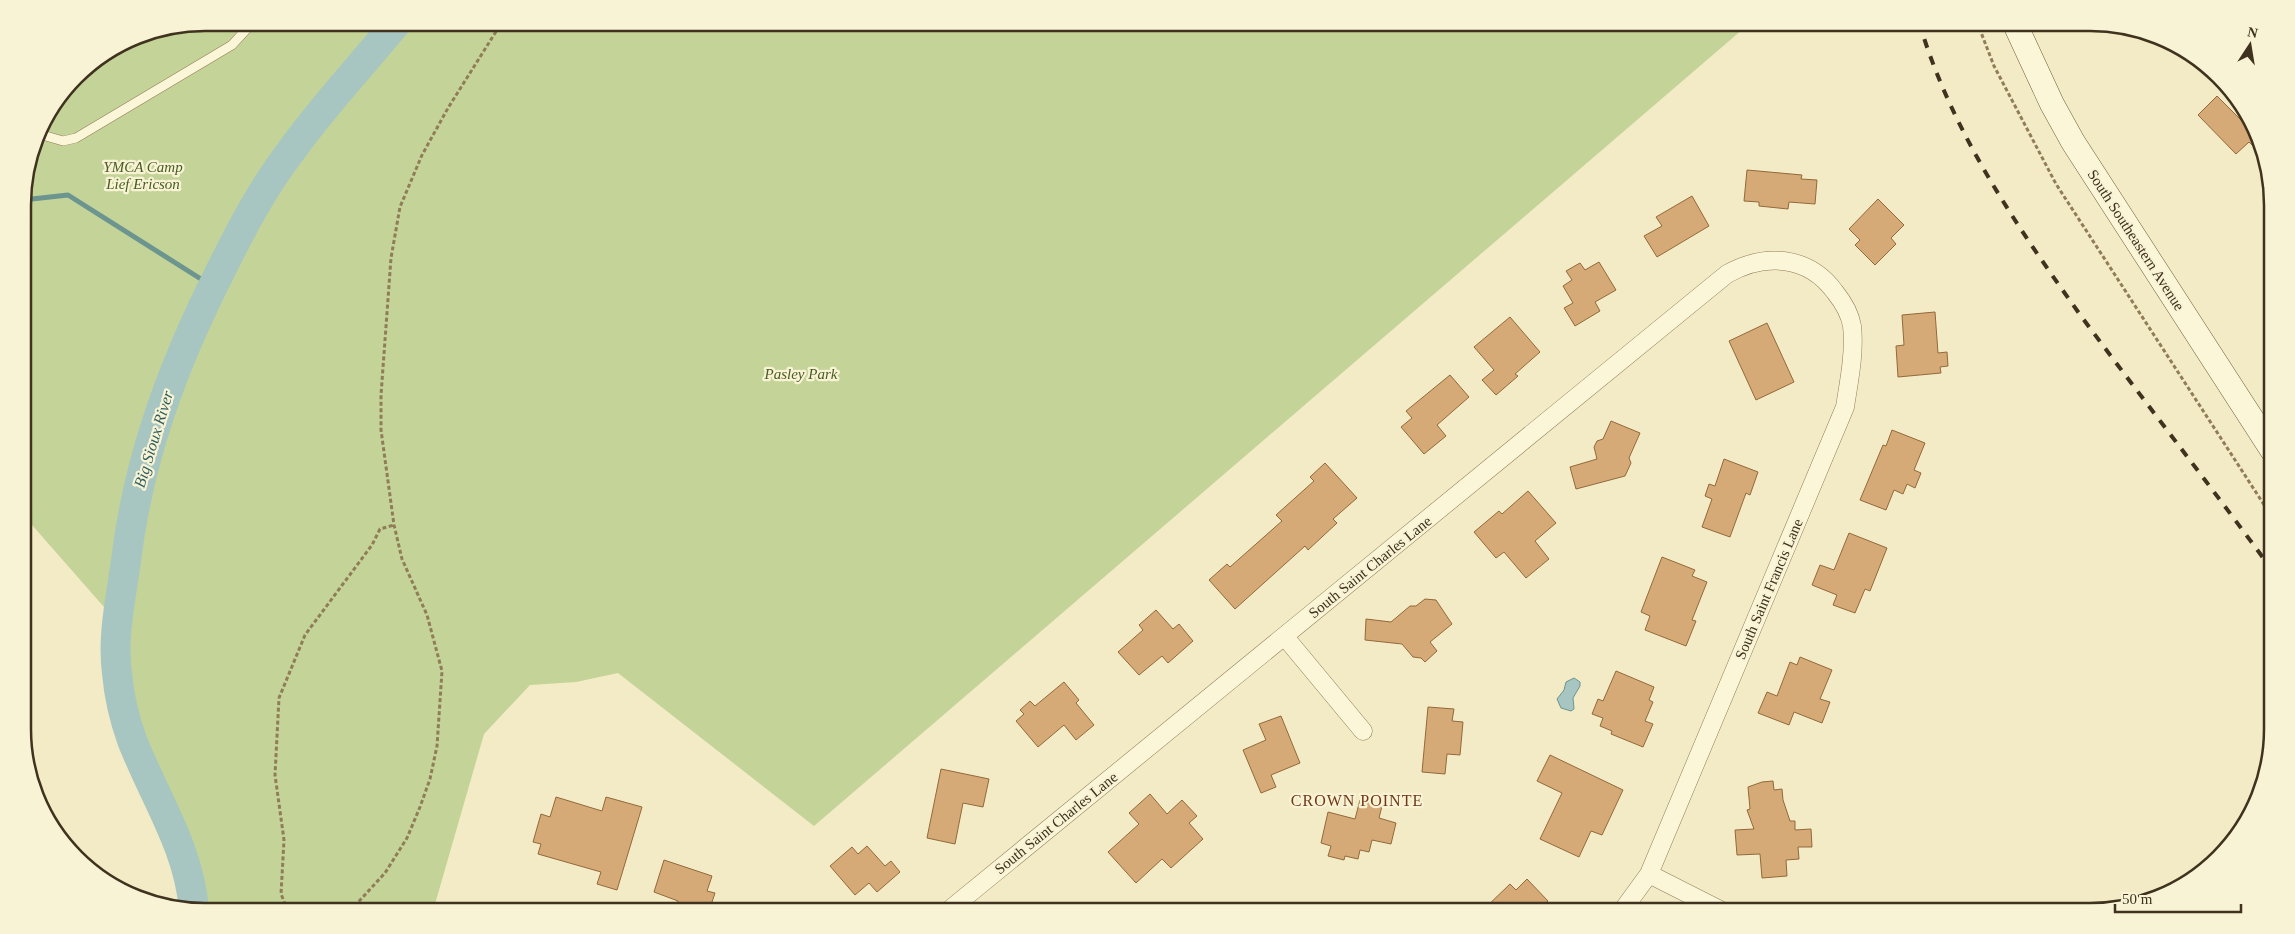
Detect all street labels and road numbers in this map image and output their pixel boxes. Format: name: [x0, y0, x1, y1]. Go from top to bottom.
street label: South Southeastern Avenue: [2084, 167, 2188, 314]
street label: South Saint Charles Lane: [1306, 512, 1435, 621]
street label: South Saint Francis Lane: [1732, 516, 1806, 662]
street label: South Saint Charles Lane: [992, 768, 1121, 877]

